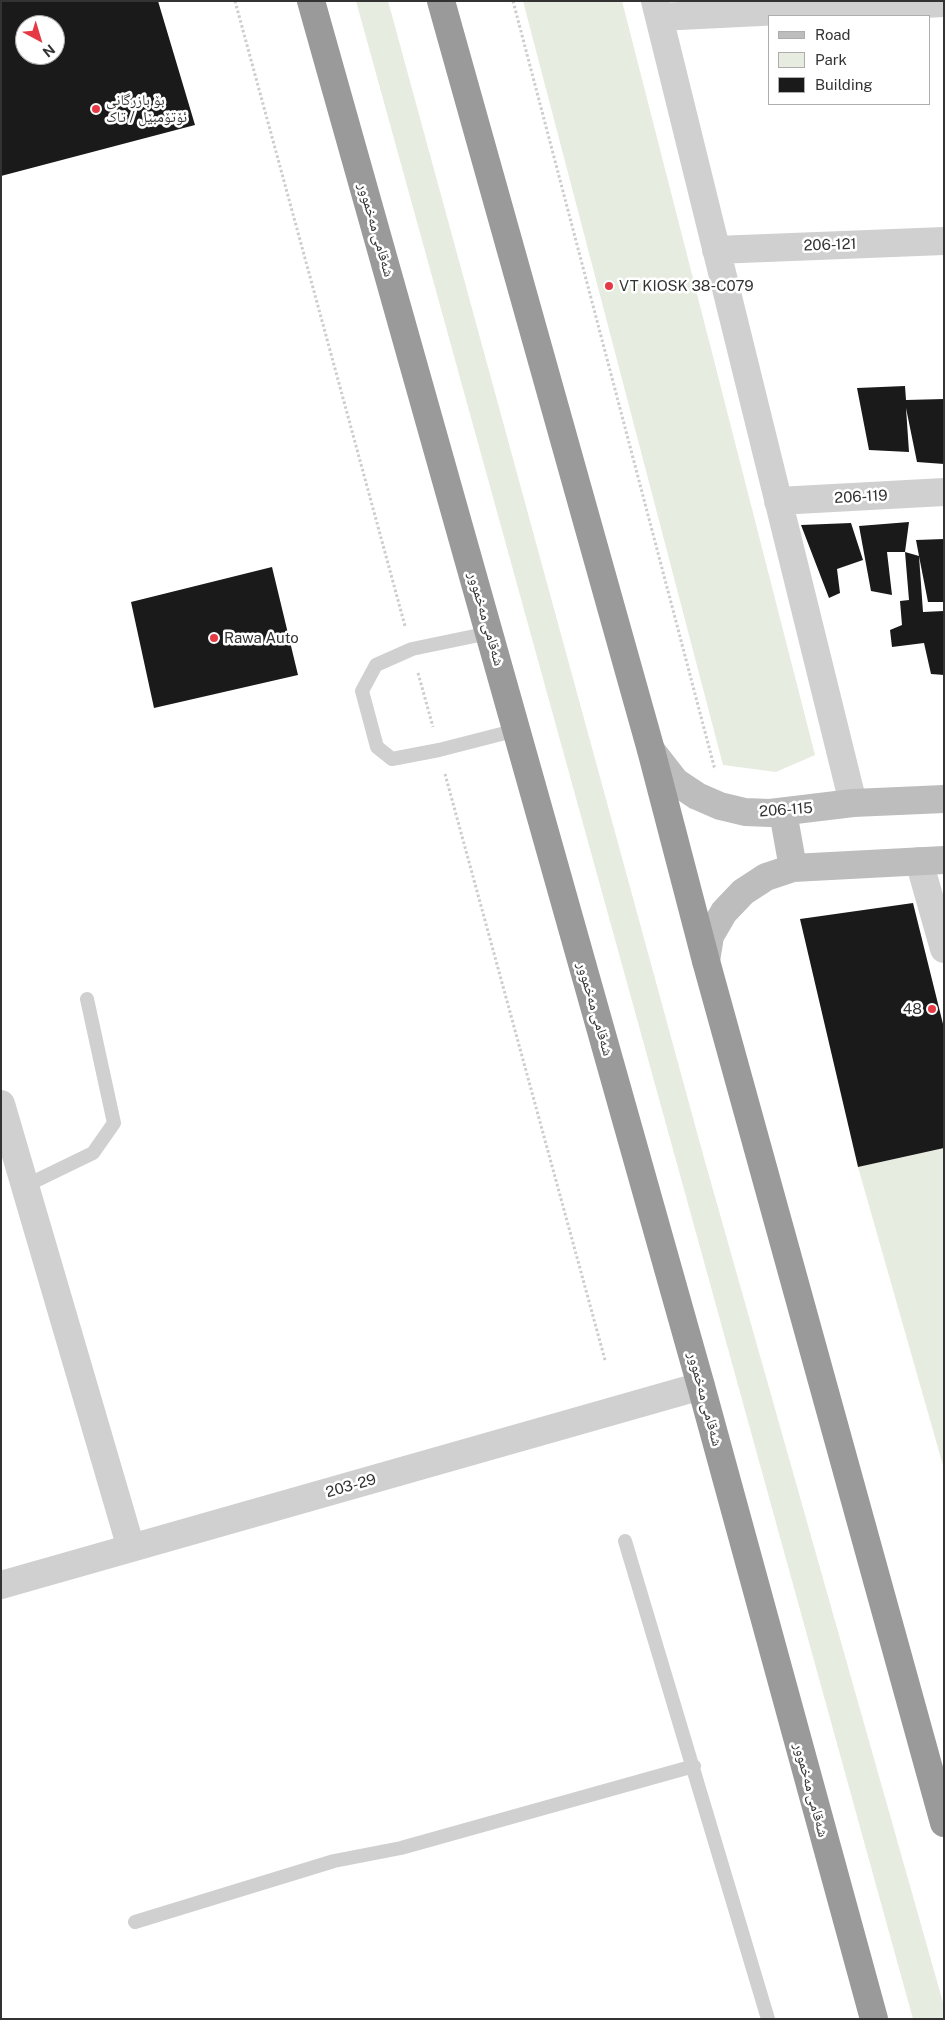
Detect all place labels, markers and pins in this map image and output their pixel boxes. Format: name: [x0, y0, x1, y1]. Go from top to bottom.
place label: بۆ بازرگانى ئۆتۆمبێل / تاک: [106, 91, 187, 126]
marker: بۆ بازرگانى ئۆتۆمبێل / تاک: [90, 103, 102, 115]
place label: VT KIOSK 38-C079: [619, 277, 754, 295]
marker: VT KIOSK 38-C079: [603, 280, 615, 292]
place label: Rawa Auto: [224, 629, 299, 647]
marker: Rawa Auto: [208, 632, 220, 644]
place label: 48: [903, 1000, 922, 1018]
marker: 48: [926, 1003, 938, 1015]

